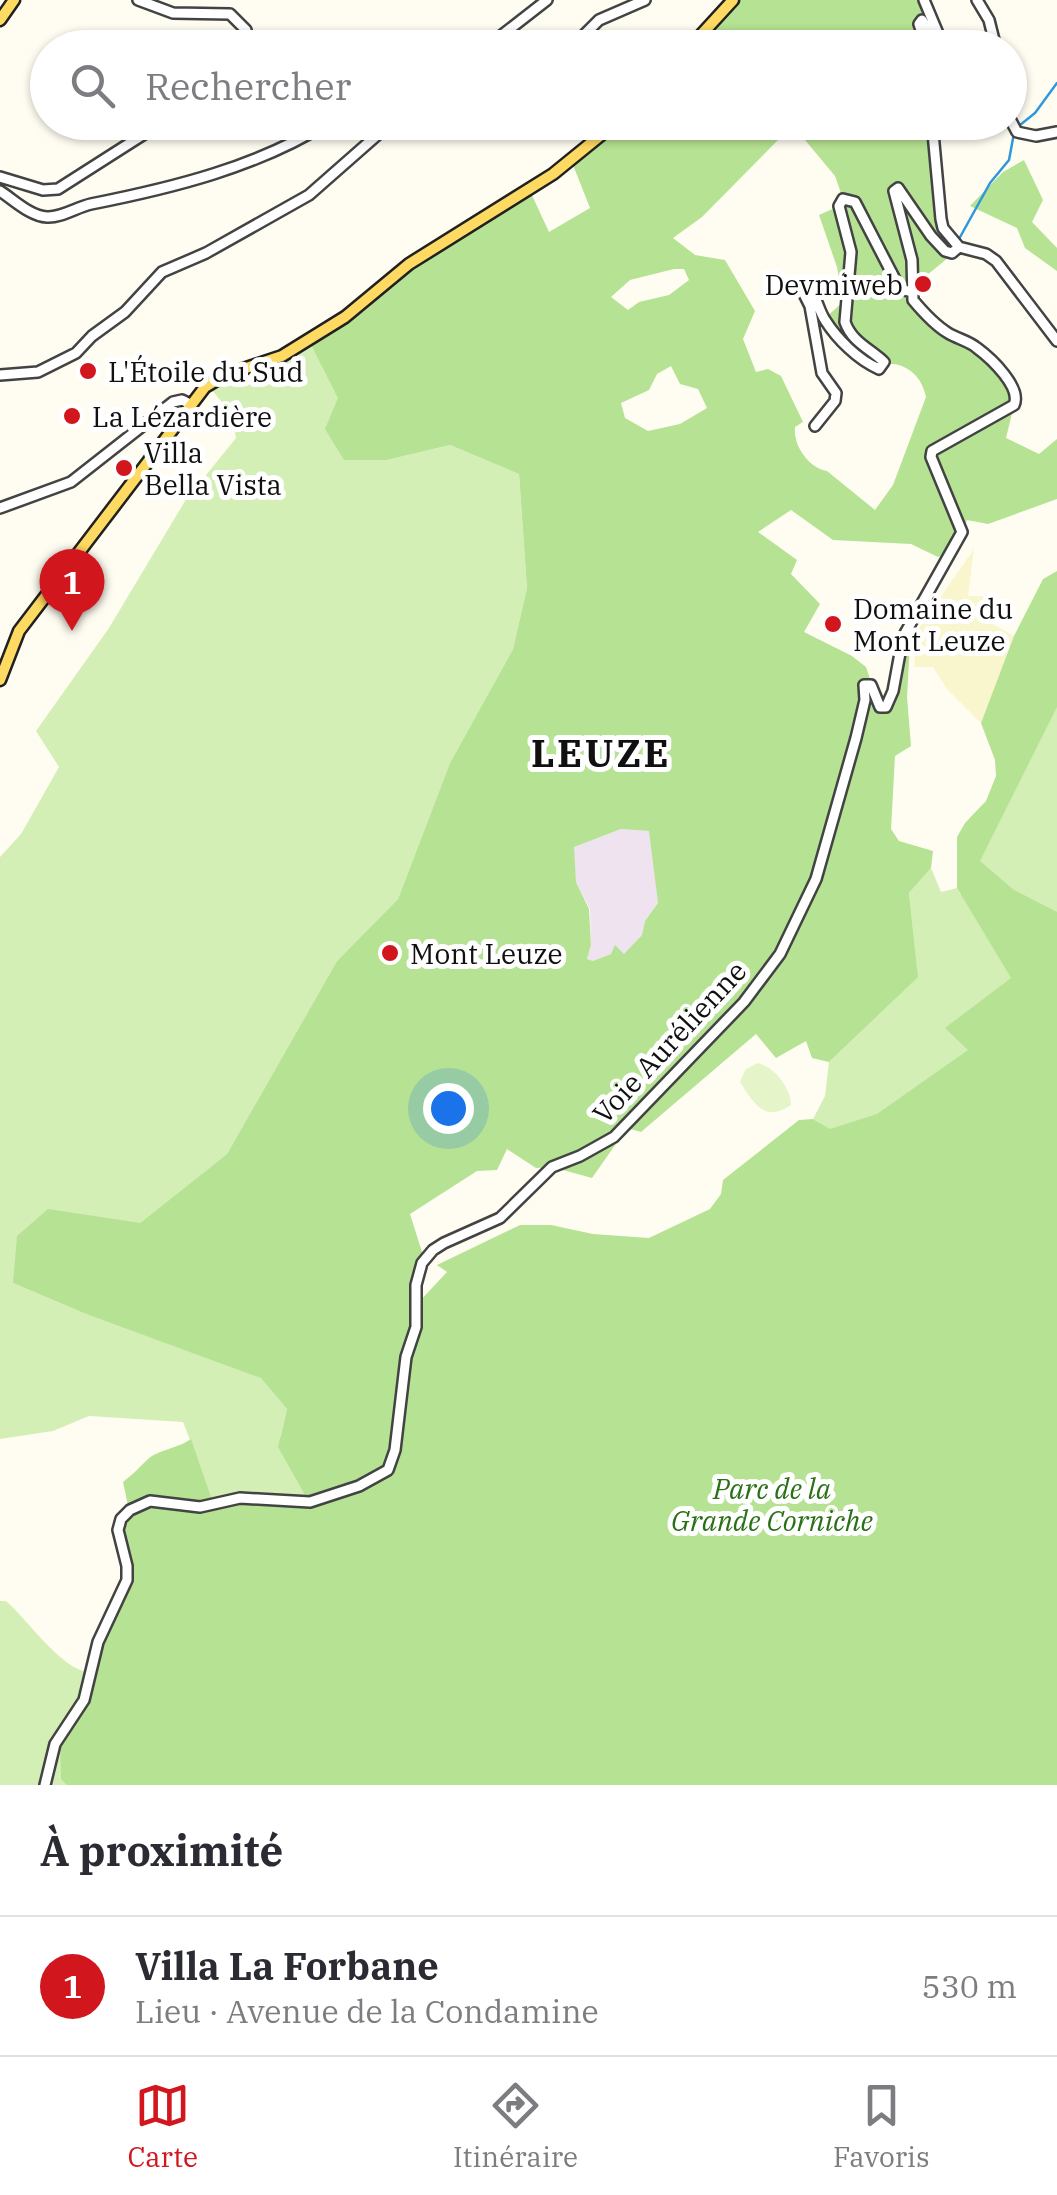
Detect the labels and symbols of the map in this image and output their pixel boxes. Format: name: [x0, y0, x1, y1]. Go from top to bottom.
place label: Devmiweb: [764, 266, 903, 303]
marker: Devmiweb: [912, 273, 934, 295]
place label: L'Étoile du Sud: [108, 353, 303, 390]
marker: L'Étoile du Sud: [77, 360, 99, 382]
place label: La Lézardière: [92, 398, 272, 435]
marker: La Lézardière: [61, 405, 83, 427]
place label: Villa Bella Vista: [144, 434, 282, 503]
marker: Villa Bella Vista: [113, 457, 135, 479]
pin: 1: [40, 548, 104, 631]
place label: Domaine du Mont Leuze: [853, 590, 1013, 659]
marker: Domaine du Mont Leuze: [822, 613, 844, 635]
district label: LEUZE: [531, 728, 671, 777]
place label: Mont Leuze: [410, 935, 562, 972]
marker: Mont Leuze: [379, 942, 401, 964]
street label: Voie Aurélienne: [584, 953, 754, 1131]
your location: [423, 1083, 474, 1134]
park label: Parc de la Grande Corniche: [671, 1470, 874, 1539]

